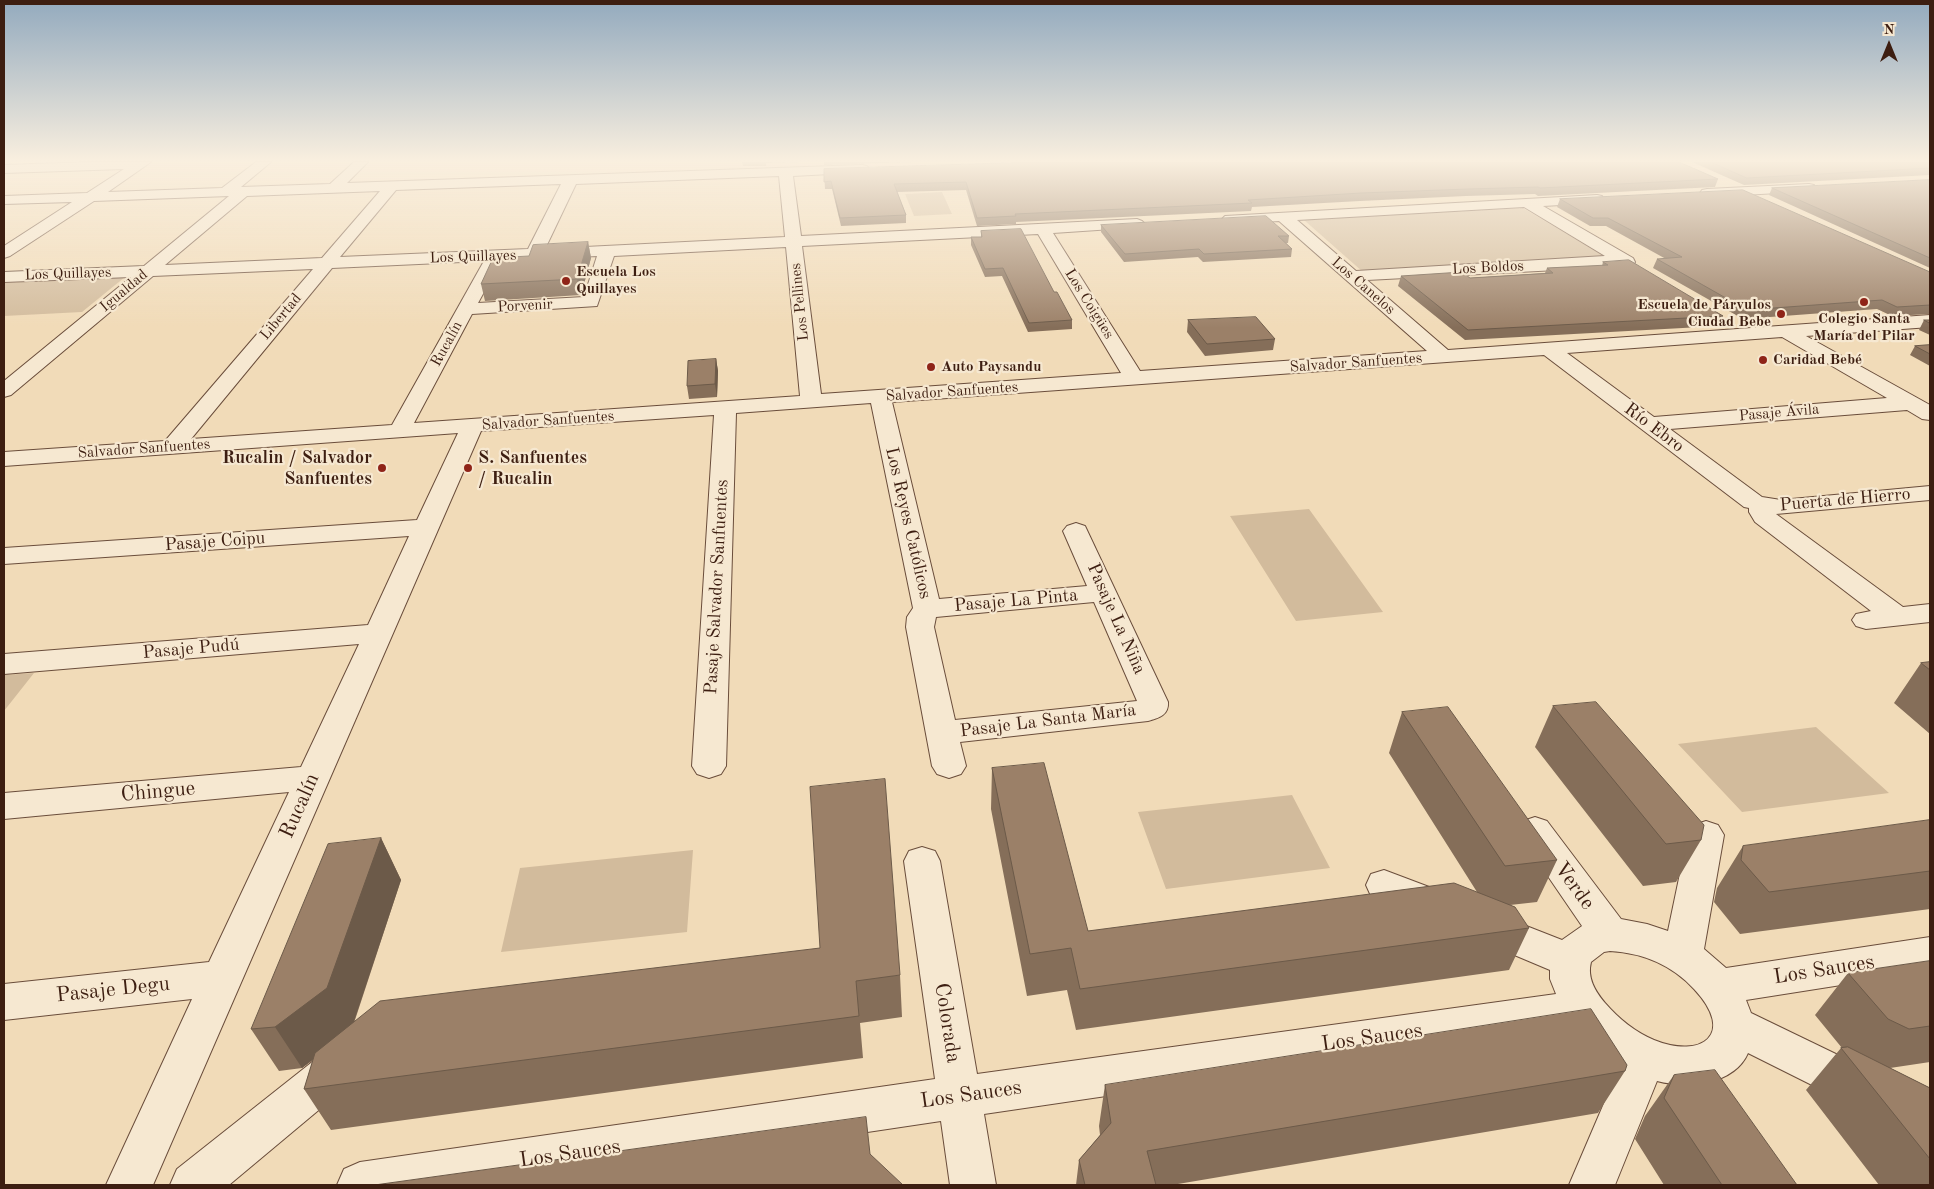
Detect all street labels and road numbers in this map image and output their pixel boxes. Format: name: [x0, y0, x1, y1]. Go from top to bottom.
street label: Los Quillayes: [429, 246, 517, 268]
street label: Los Canelos: [1327, 253, 1399, 319]
street label: Los Boldos: [1452, 257, 1524, 279]
street label: Los Pellines: [787, 262, 813, 342]
street label: Los Quillayes: [24, 263, 112, 285]
street label: Igualdad: [97, 266, 151, 316]
street label: Los Coigües: [1060, 266, 1118, 342]
street label: Libertad: [256, 290, 306, 344]
street label: Porvenir: [497, 296, 553, 316]
street label: Rucalín: [427, 318, 467, 370]
street label: Salvador Sanfuentes: [1289, 349, 1423, 377]
street label: Salvador Sanfuentes: [885, 378, 1019, 406]
street label: Río Ebro: [1620, 398, 1688, 458]
street label: Pasaje Ávila: [1738, 401, 1820, 425]
street label: Salvador Sanfuentes: [481, 407, 615, 435]
street label: Salvador Sanfuentes: [77, 435, 211, 463]
street label: Los Reyes Católicos: [880, 445, 936, 601]
street label: Pasaje Salvador Sanfuentes: [701, 479, 733, 695]
street label: Puerta de Hierro: [1779, 484, 1911, 516]
street label: Pasaje Coipu: [164, 528, 266, 556]
street label: Pasaje La Niña: [1082, 560, 1150, 678]
street label: Pasaje La Pinta: [953, 585, 1079, 617]
street label: Pasaje Pudú: [142, 634, 240, 664]
street label: Pasaje La Santa María: [959, 699, 1137, 743]
street label: Rucalín: [275, 770, 325, 842]
street label: Chingue: [120, 776, 196, 808]
street label: Verde: [1548, 857, 1600, 915]
street label: Los Sauces: [1772, 950, 1876, 990]
street label: Pasaje Degu: [55, 972, 171, 1008]
street label: Colorada: [928, 981, 966, 1065]
street label: Los Sauces: [1320, 1018, 1424, 1058]
street label: Los Sauces: [919, 1075, 1023, 1115]
street label: Los Sauces: [518, 1134, 622, 1174]

